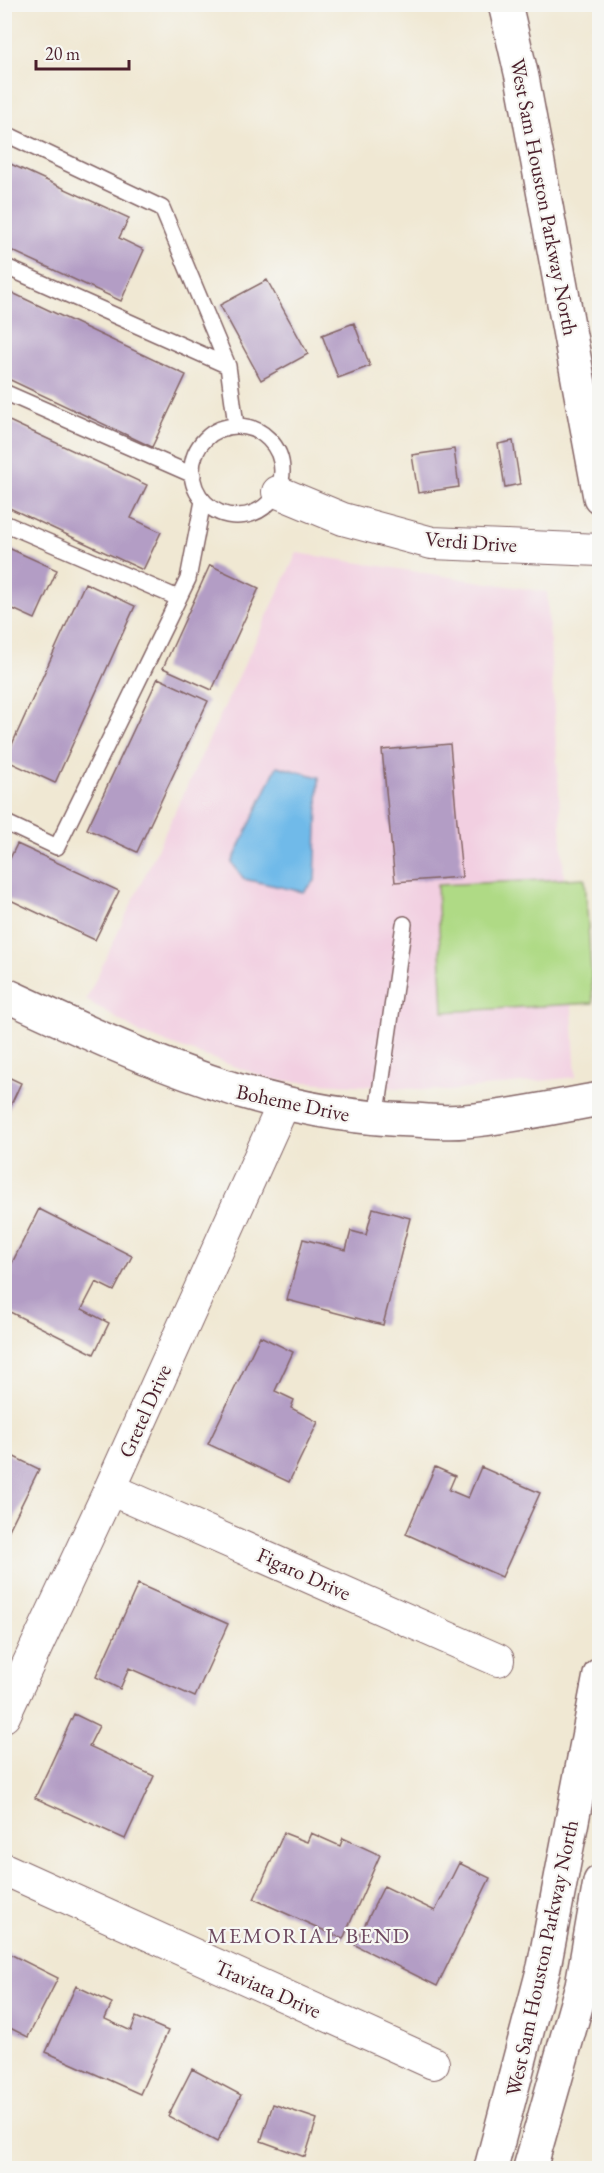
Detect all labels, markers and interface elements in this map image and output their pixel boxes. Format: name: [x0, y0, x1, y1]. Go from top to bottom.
scale bar: [36, 33, 129, 71]
text: 20 m: [45, 42, 80, 65]
street label: West Sam Houston Parkway North: [504, 56, 585, 338]
street label: Verdi Drive: [424, 525, 518, 558]
street label: Boheme Drive: [234, 1077, 352, 1128]
street label: Gretel Drive: [112, 1360, 177, 1462]
street label: Figaro Drive: [253, 1541, 355, 1606]
street label: West Sam Houston Parkway North: [499, 1817, 584, 2099]
district label: MEMORIAL BEND: [207, 1921, 411, 1950]
street label: Traviata Drive: [211, 1953, 326, 2024]

